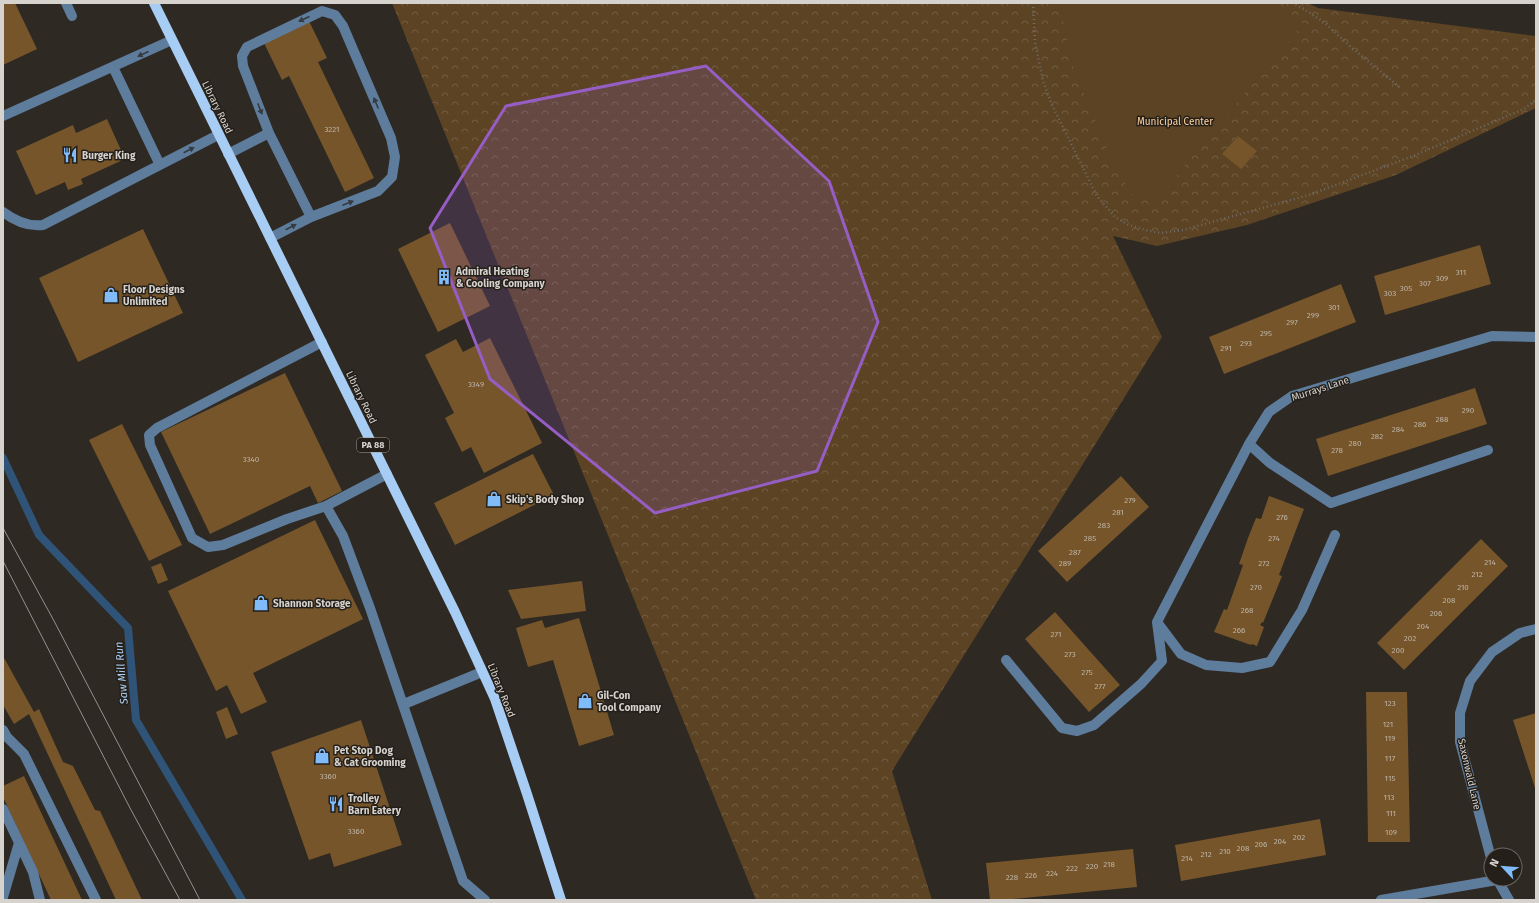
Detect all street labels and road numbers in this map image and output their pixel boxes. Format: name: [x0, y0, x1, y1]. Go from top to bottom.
street label: Library Road: [199, 79, 235, 136]
street label: Library Road: [343, 369, 379, 426]
street label: Murrays Lane: [1290, 374, 1351, 404]
road number: PA 88: [357, 438, 389, 452]
street label: Library Road: [485, 662, 517, 719]
street label: Saxonwald Lane: [1455, 737, 1483, 811]

